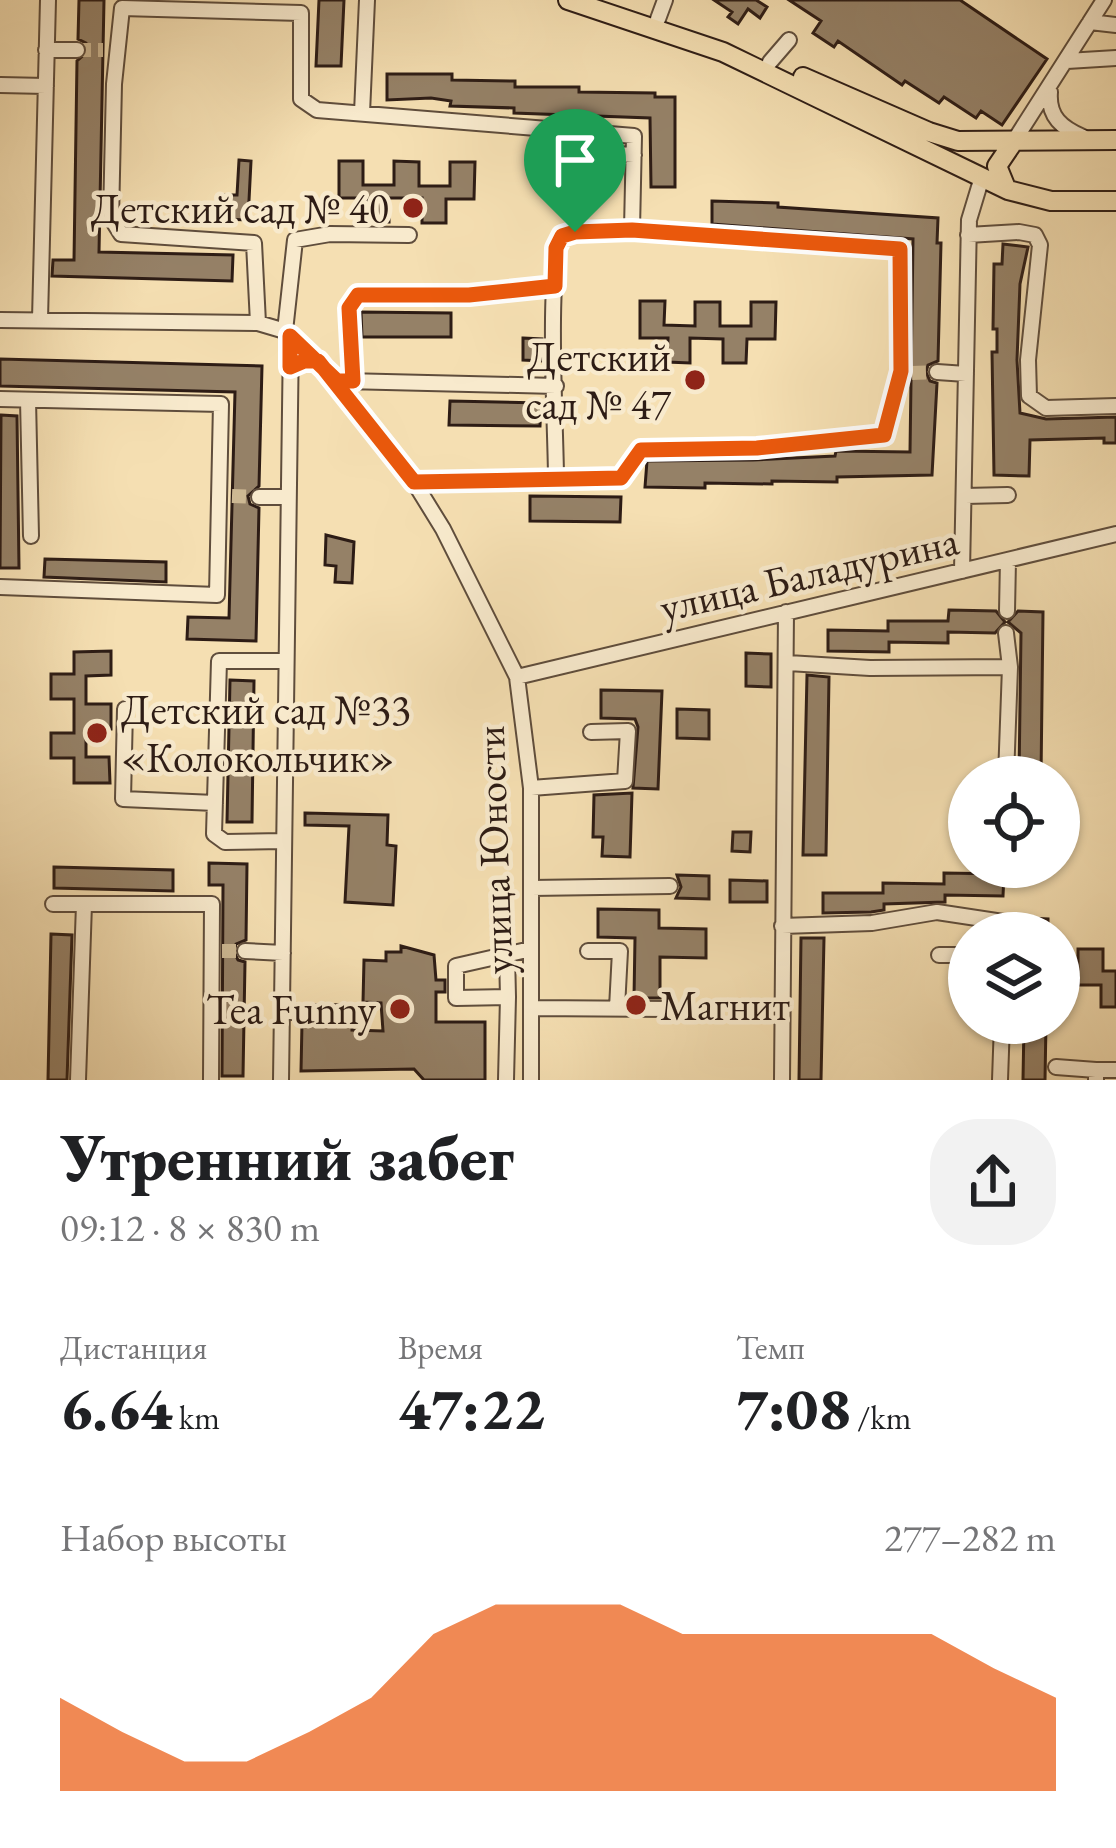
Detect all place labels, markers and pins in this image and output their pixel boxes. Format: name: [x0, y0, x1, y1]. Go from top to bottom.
pin: [524, 109, 626, 232]
place label: Детский сад № 40: [91, 181, 389, 236]
marker: Детский сад № 40: [400, 195, 426, 221]
place label: Детский сад № 47: [525, 329, 672, 432]
marker: Детский сад № 47: [682, 367, 708, 393]
place label: Детский сад №33 «Колокольчик»: [121, 682, 411, 785]
marker: Детский сад №33 «Колокольчик»: [84, 720, 110, 746]
place label: Магнит: [660, 978, 790, 1033]
place label: Tea Funny: [206, 982, 377, 1037]
marker: Магнит: [623, 992, 649, 1018]
marker: Tea Funny: [387, 996, 413, 1022]

